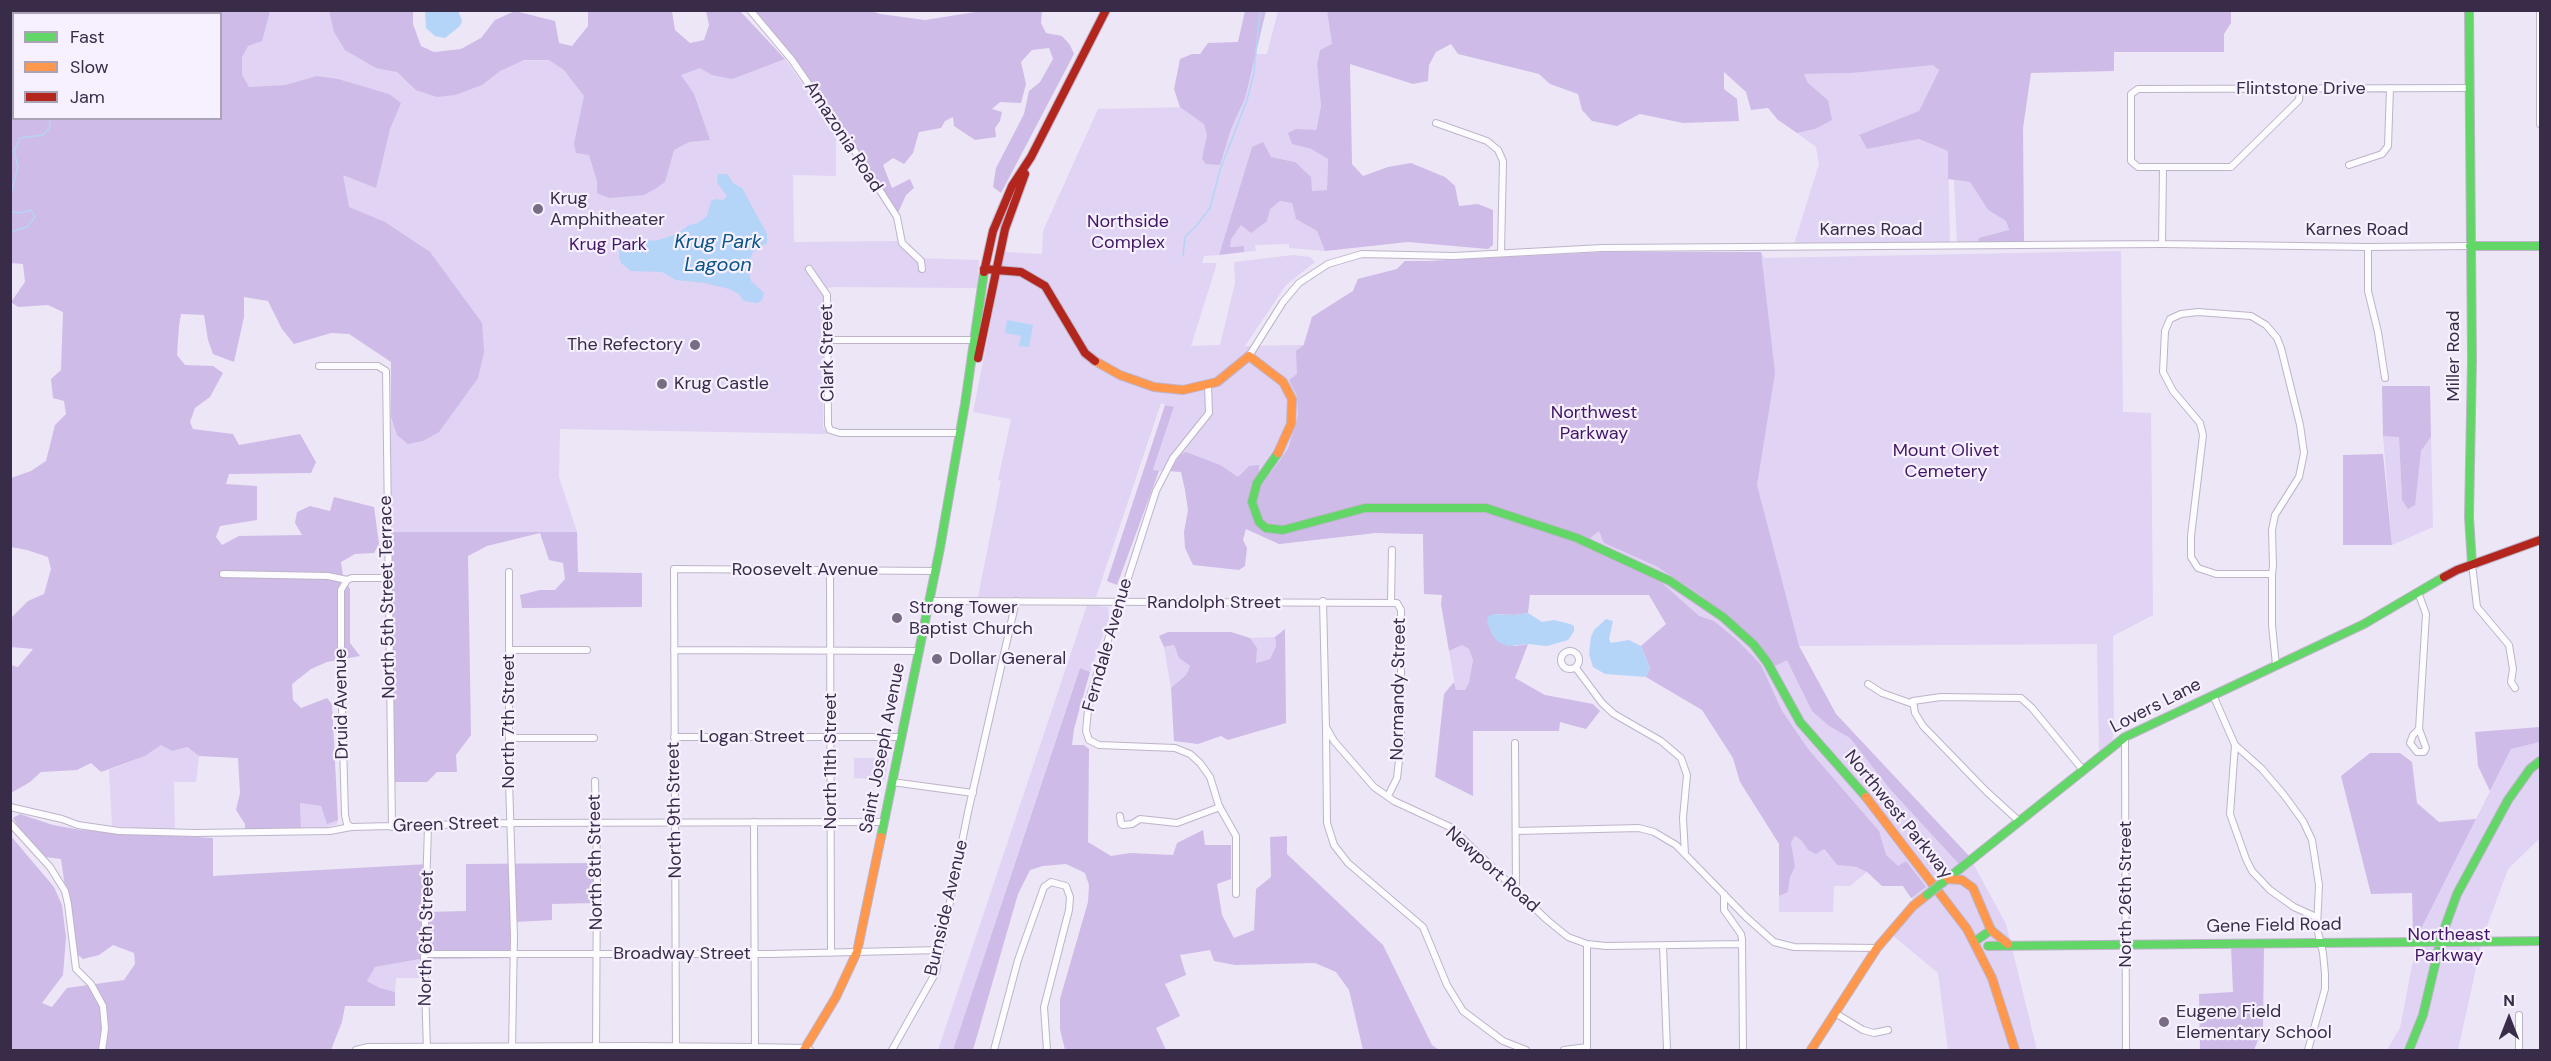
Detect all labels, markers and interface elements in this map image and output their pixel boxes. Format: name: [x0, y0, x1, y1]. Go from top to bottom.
legend: [12, 12, 222, 120]
text: Fast: [70, 25, 105, 49]
text: Slow: [70, 55, 109, 79]
street label: Amazonia Road: [799, 78, 887, 196]
street label: Flintstone Drive: [2236, 78, 2366, 100]
text: Jam: [70, 85, 105, 109]
place label: Krug Amphitheater: [550, 188, 665, 230]
marker: Krug Amphitheater: [531, 202, 545, 216]
park label: Northside Complex: [1087, 211, 1169, 254]
street label: Karnes Road: [1820, 219, 1922, 241]
street label: Karnes Road: [2306, 219, 2408, 241]
water label: Krug Park Lagoon: [674, 231, 762, 278]
park label: Krug Park: [569, 234, 647, 256]
street label: Clark Street: [816, 304, 840, 402]
street label: Miller Road: [2443, 310, 2465, 402]
place label: The Refectory: [567, 334, 683, 356]
marker: The Refectory: [688, 338, 702, 352]
place label: Krug Castle: [674, 373, 769, 395]
marker: Krug Castle: [655, 377, 669, 391]
park label: Northwest Parkway: [1551, 402, 1637, 444]
park label: Mount Olivet Cemetery: [1893, 440, 1999, 482]
street label: North 5th Street Terrace: [375, 495, 401, 699]
street label: Roosevelt Avenue: [732, 559, 878, 581]
street label: Ferndale Avenue: [1079, 576, 1137, 714]
street label: Randolph Street: [1147, 592, 1281, 614]
place label: Strong Tower Baptist Church: [909, 597, 1033, 640]
marker: Strong Tower Baptist Church: [890, 611, 904, 625]
street label: Normandy Street: [1387, 617, 1411, 761]
street label: Druid Avenue: [330, 648, 354, 760]
place label: Dollar General: [949, 648, 1066, 670]
marker: Dollar General: [930, 652, 944, 666]
street label: North 7th Street: [498, 654, 520, 788]
street label: Saint Joseph Avenue: [856, 661, 910, 835]
street label: Lovers Lane: [2107, 674, 2205, 738]
street label: North 11th Street: [820, 693, 842, 829]
street label: Logan Street: [699, 726, 805, 748]
street label: North 9th Street: [663, 742, 687, 878]
street label: Northwest Parkway: [1839, 746, 1957, 884]
street label: North 8th Street: [584, 794, 608, 930]
street label: Green Street: [392, 812, 500, 838]
street label: North 26th Street: [2115, 821, 2137, 967]
street label: Newport Road: [1441, 822, 1543, 918]
street label: Burnside Avenue: [921, 838, 973, 978]
street label: North 6th Street: [415, 870, 439, 1006]
street label: Gene Field Road: [2206, 914, 2342, 938]
park label: Northeast Parkway: [2408, 924, 2490, 966]
street label: Broadway Street: [613, 943, 751, 965]
north arrow: [2479, 989, 2539, 1049]
text: N: [2503, 990, 2515, 1011]
place label: Eugene Field Elementary School: [2176, 1001, 2332, 1044]
marker: Eugene Field Elementary School: [2157, 1015, 2171, 1029]

